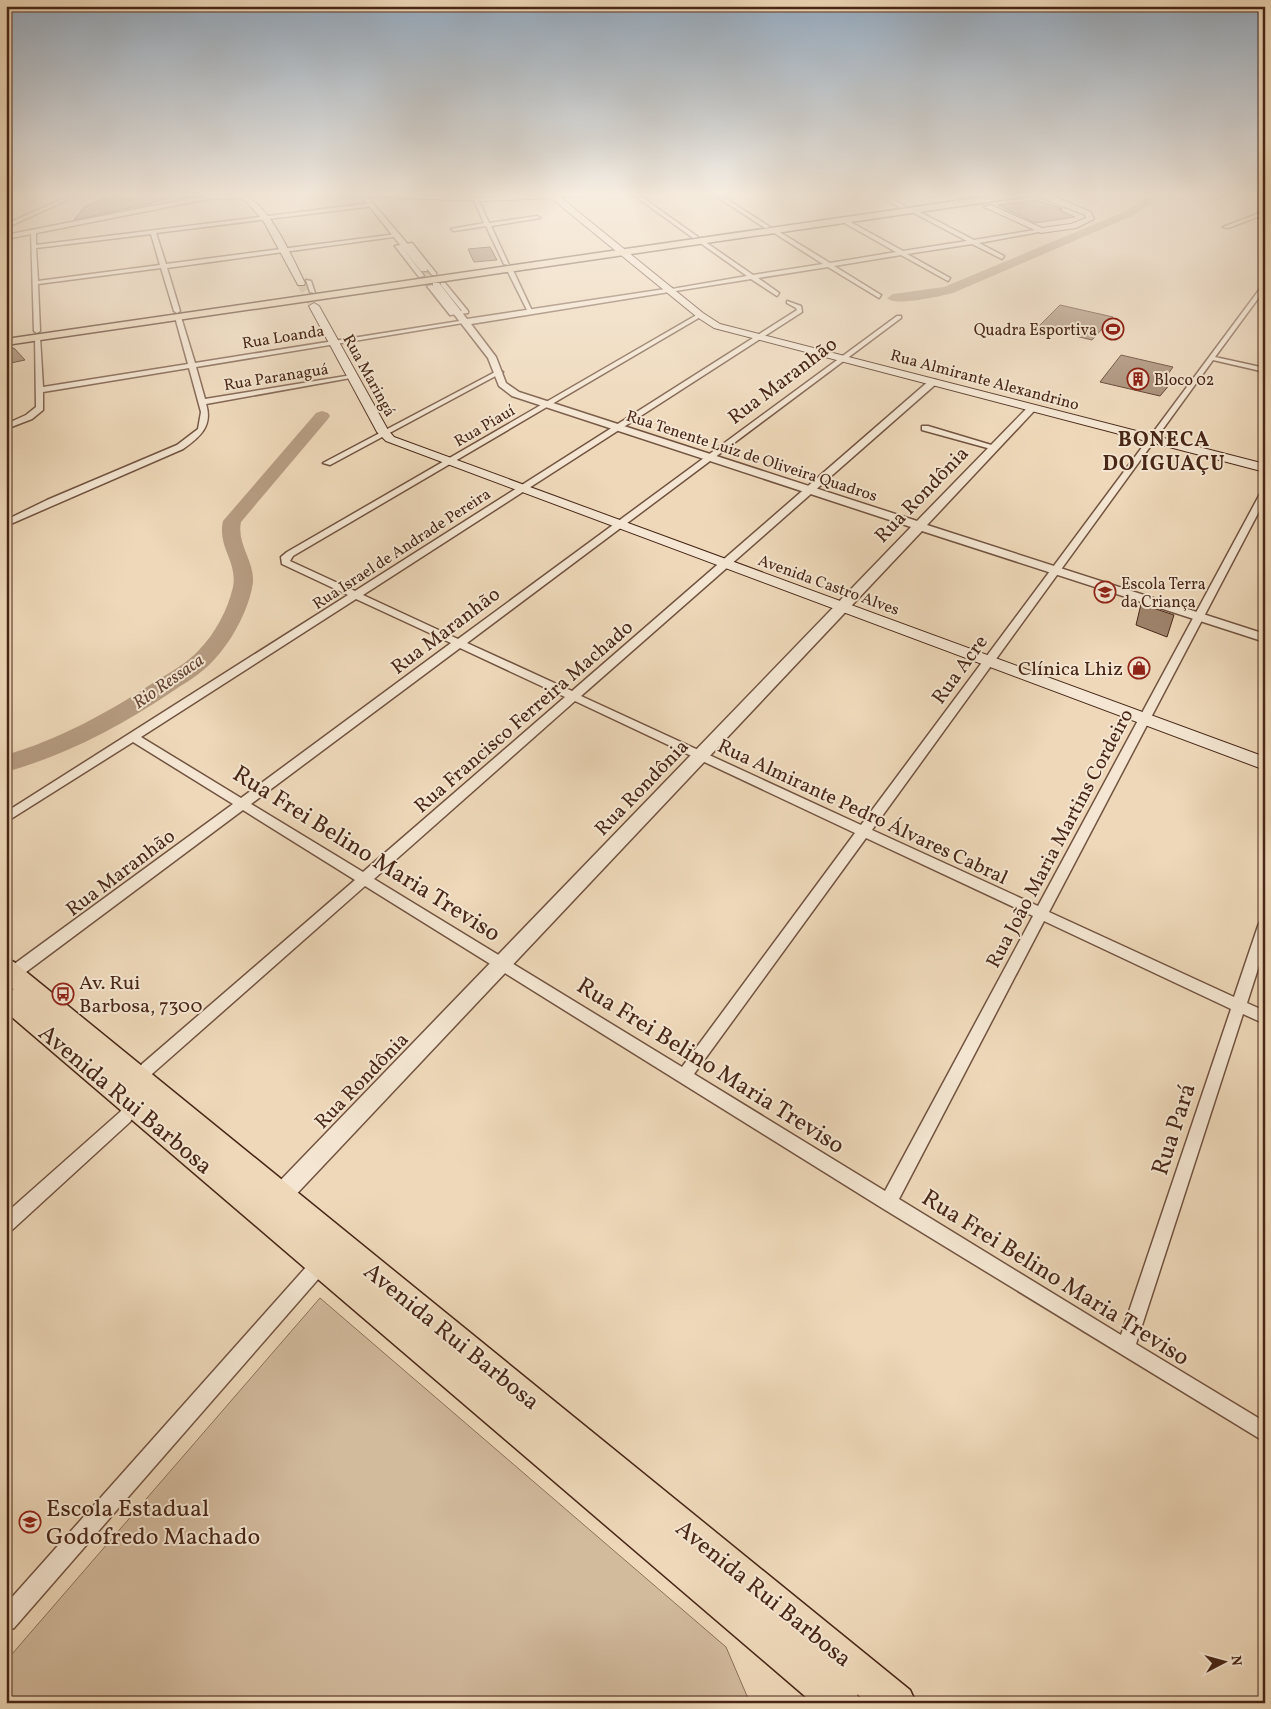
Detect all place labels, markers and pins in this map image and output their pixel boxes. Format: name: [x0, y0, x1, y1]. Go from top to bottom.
sports icon: Quadra Esportiva: [1101, 317, 1125, 341]
place label: Quadra Esportiva: [974, 320, 1097, 342]
building icon: Bloco 02: [1126, 367, 1150, 391]
place label: Bloco 02: [1154, 370, 1214, 392]
place label: Escola Terra da Criança: [1121, 574, 1206, 614]
school or university icon: Escola Terra da Criança: [1093, 580, 1117, 604]
place label: Clínica Lhiz: [1018, 656, 1123, 684]
shop icon: Clínica Lhiz: [1127, 656, 1151, 680]
place label: Av. Rui Barbosa, 7300: [79, 970, 202, 1021]
bus stop icon: Av. Rui Barbosa, 7300: [51, 982, 75, 1006]
place label: Escola Estadual Godofredo Machado: [46, 1493, 260, 1555]
school or university icon: Escola Estadual Godofredo Machado: [18, 1510, 42, 1534]

